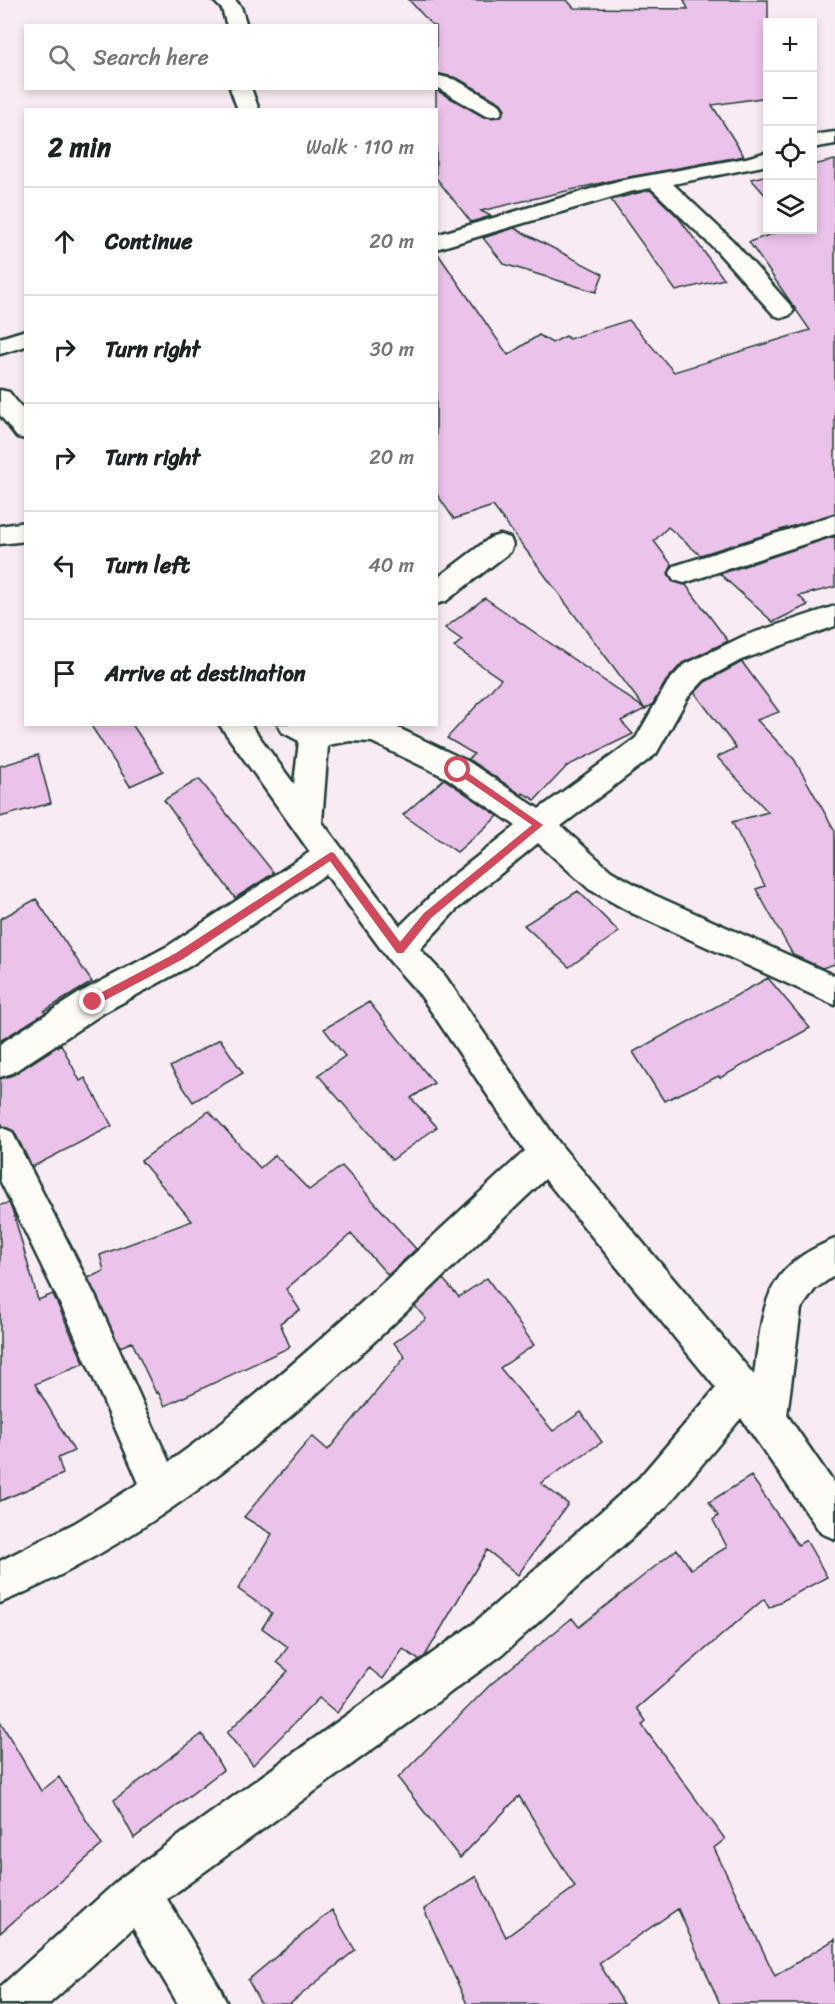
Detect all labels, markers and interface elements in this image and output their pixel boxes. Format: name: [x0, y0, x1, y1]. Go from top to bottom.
map controls: [763, 18, 817, 234]
button: +: [763, 18, 817, 72]
search box: [24, 24, 438, 90]
text: Search here: [93, 38, 209, 77]
icon: search: [45, 41, 78, 74]
button: −: [763, 72, 817, 126]
text: 2 min: [48, 124, 111, 170]
button: locate: [763, 126, 817, 180]
text: Walk · 110 m: [306, 130, 414, 165]
button: layers: [763, 180, 817, 234]
text: Continue: [105, 222, 193, 261]
text: 20 m: [369, 224, 414, 259]
icon: ahead: [48, 225, 81, 258]
text: Turn right: [105, 330, 200, 369]
text: 30 m: [370, 332, 414, 367]
icon: right: [48, 333, 81, 366]
text: Turn right: [105, 438, 200, 477]
text: 20 m: [369, 440, 414, 475]
icon: right: [48, 441, 81, 474]
text: Turn left: [105, 546, 190, 585]
text: 40 m: [368, 548, 414, 583]
icon: left: [48, 549, 81, 582]
text: Arrive at destination: [105, 654, 306, 693]
icon: arrive: [48, 657, 81, 690]
route start: [444, 756, 470, 782]
route end: [79, 988, 105, 1014]

